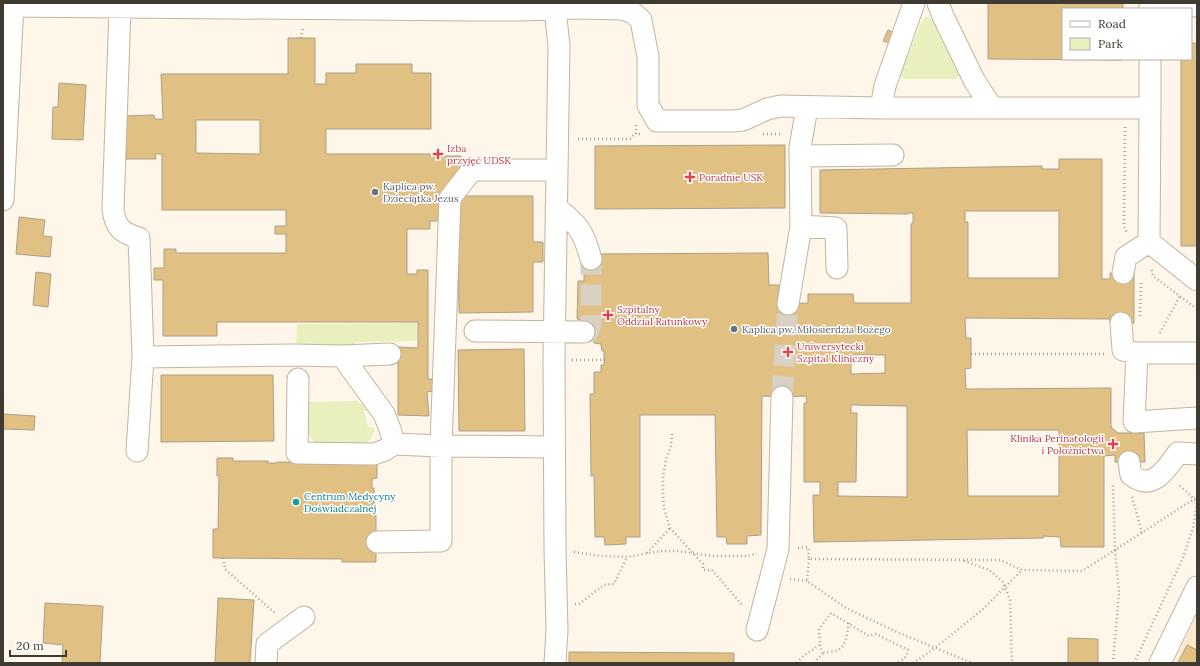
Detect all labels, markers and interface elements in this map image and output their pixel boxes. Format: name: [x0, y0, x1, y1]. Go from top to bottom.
legend: [1062, 8, 1192, 60]
text: Road: [1098, 16, 1126, 31]
text: Park: [1098, 36, 1124, 51]
place label: Izba przyjęć UDSK: [447, 142, 511, 167]
marker: Izba przyjęć UDSK: [432, 148, 444, 160]
marker: Poradnie USK: [684, 171, 696, 183]
place label: Poradnie USK: [699, 171, 763, 184]
place label: Kaplica pw. Dzieciątka Jezus: [383, 180, 459, 205]
marker: Kaplica pw. Dzieciątka Jezus: [370, 187, 380, 197]
place label: Szpitalny Oddział Ratunkowy: [617, 303, 708, 328]
marker: Szpitalny Oddział Ratunkowy: [602, 309, 614, 321]
place label: Kaplica pw. Miłosierdzia Bożego: [742, 323, 891, 336]
marker: Kaplica pw. Miłosierdzia Bożego: [729, 324, 739, 334]
place label: Uniwersytecki Szpital Kliniczny: [797, 340, 875, 365]
marker: Uniwersytecki Szpital Kliniczny: [782, 346, 794, 358]
place label: Klinika Perinatologii i Położnictwa: [1010, 432, 1104, 457]
marker: Klinika Perinatologii i Położnictwa: [1107, 438, 1119, 450]
place label: Centrum Medycyny Doświadczalnej: [304, 490, 396, 515]
marker: Centrum Medycyny Doświadczalnej: [291, 497, 301, 507]
scale bar: [10, 632, 66, 658]
text: 20 m: [16, 638, 44, 653]

